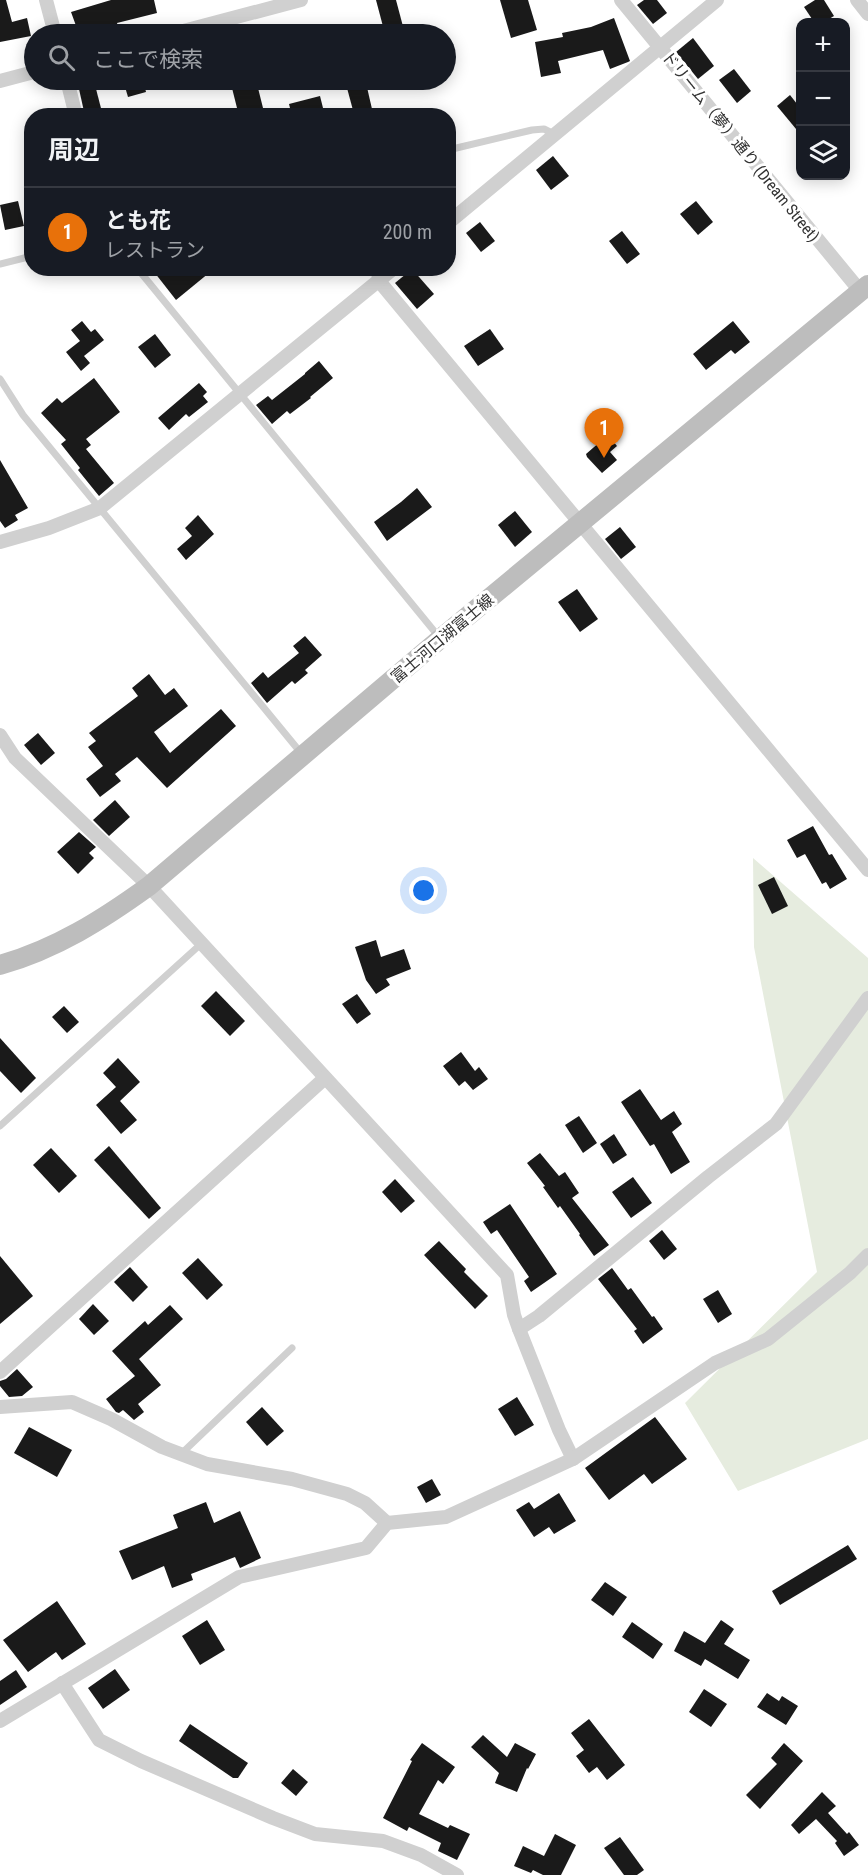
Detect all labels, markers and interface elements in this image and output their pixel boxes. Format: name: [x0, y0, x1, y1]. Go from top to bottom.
map controls: [796, 18, 850, 180]
button: +: [796, 18, 850, 72]
search box: [24, 24, 456, 90]
icon: search: [45, 41, 78, 74]
text: ここで検索: [93, 47, 203, 72]
street label: ドリーム（夢）通り (Dream Street): [658, 47, 823, 245]
button: −: [796, 72, 850, 126]
button: layers: [796, 126, 850, 180]
text: 周辺: [48, 135, 100, 165]
text: とも花: [105, 208, 171, 233]
text: 1: [62, 220, 73, 244]
text: 200 m: [383, 220, 432, 244]
text: レストラン: [105, 238, 205, 262]
pin: 1: [584, 408, 624, 458]
street label: 富士河口湖富士線: [387, 590, 497, 687]
your location: [409, 876, 438, 905]

